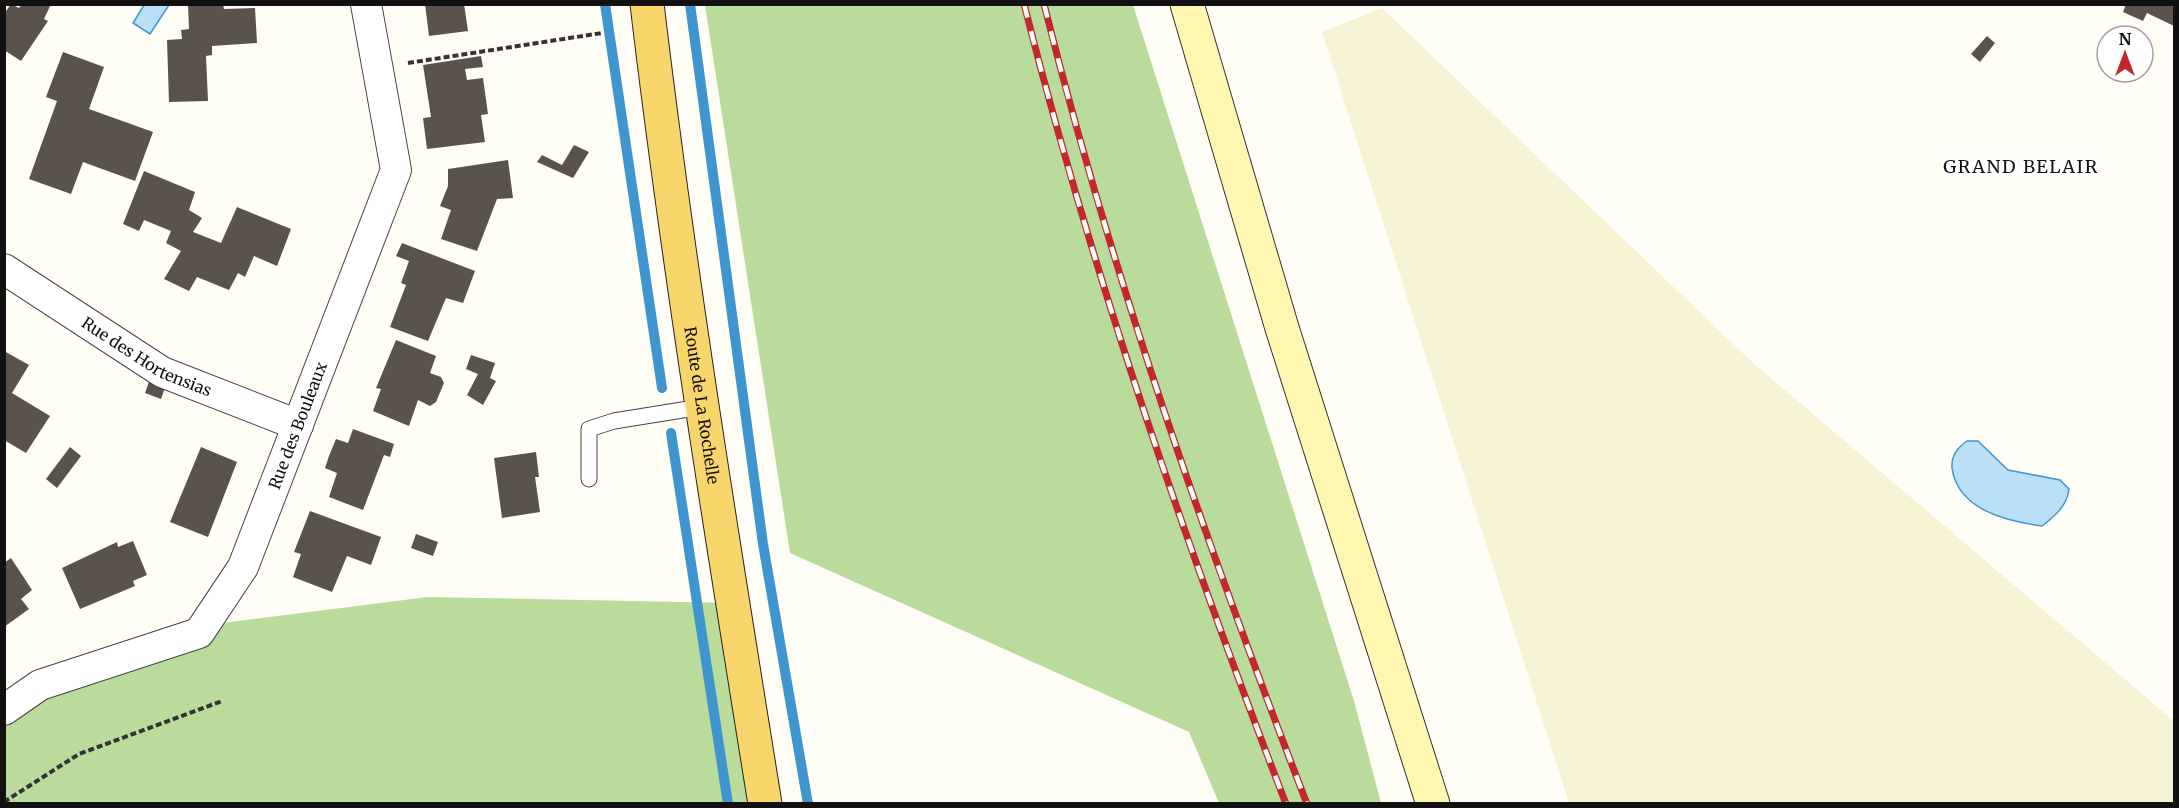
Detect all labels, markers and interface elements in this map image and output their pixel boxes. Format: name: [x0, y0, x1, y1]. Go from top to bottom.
north arrow: [2095, 24, 2155, 84]
text: N: [2119, 29, 2132, 49]
district label: GRAND BELAIR: [1943, 155, 2099, 178]
street label: Rue des Hortensias: [78, 312, 215, 400]
street label: Route de La Rochelle: [680, 325, 724, 485]
street label: Rue des Bouleaux: [264, 359, 331, 492]

